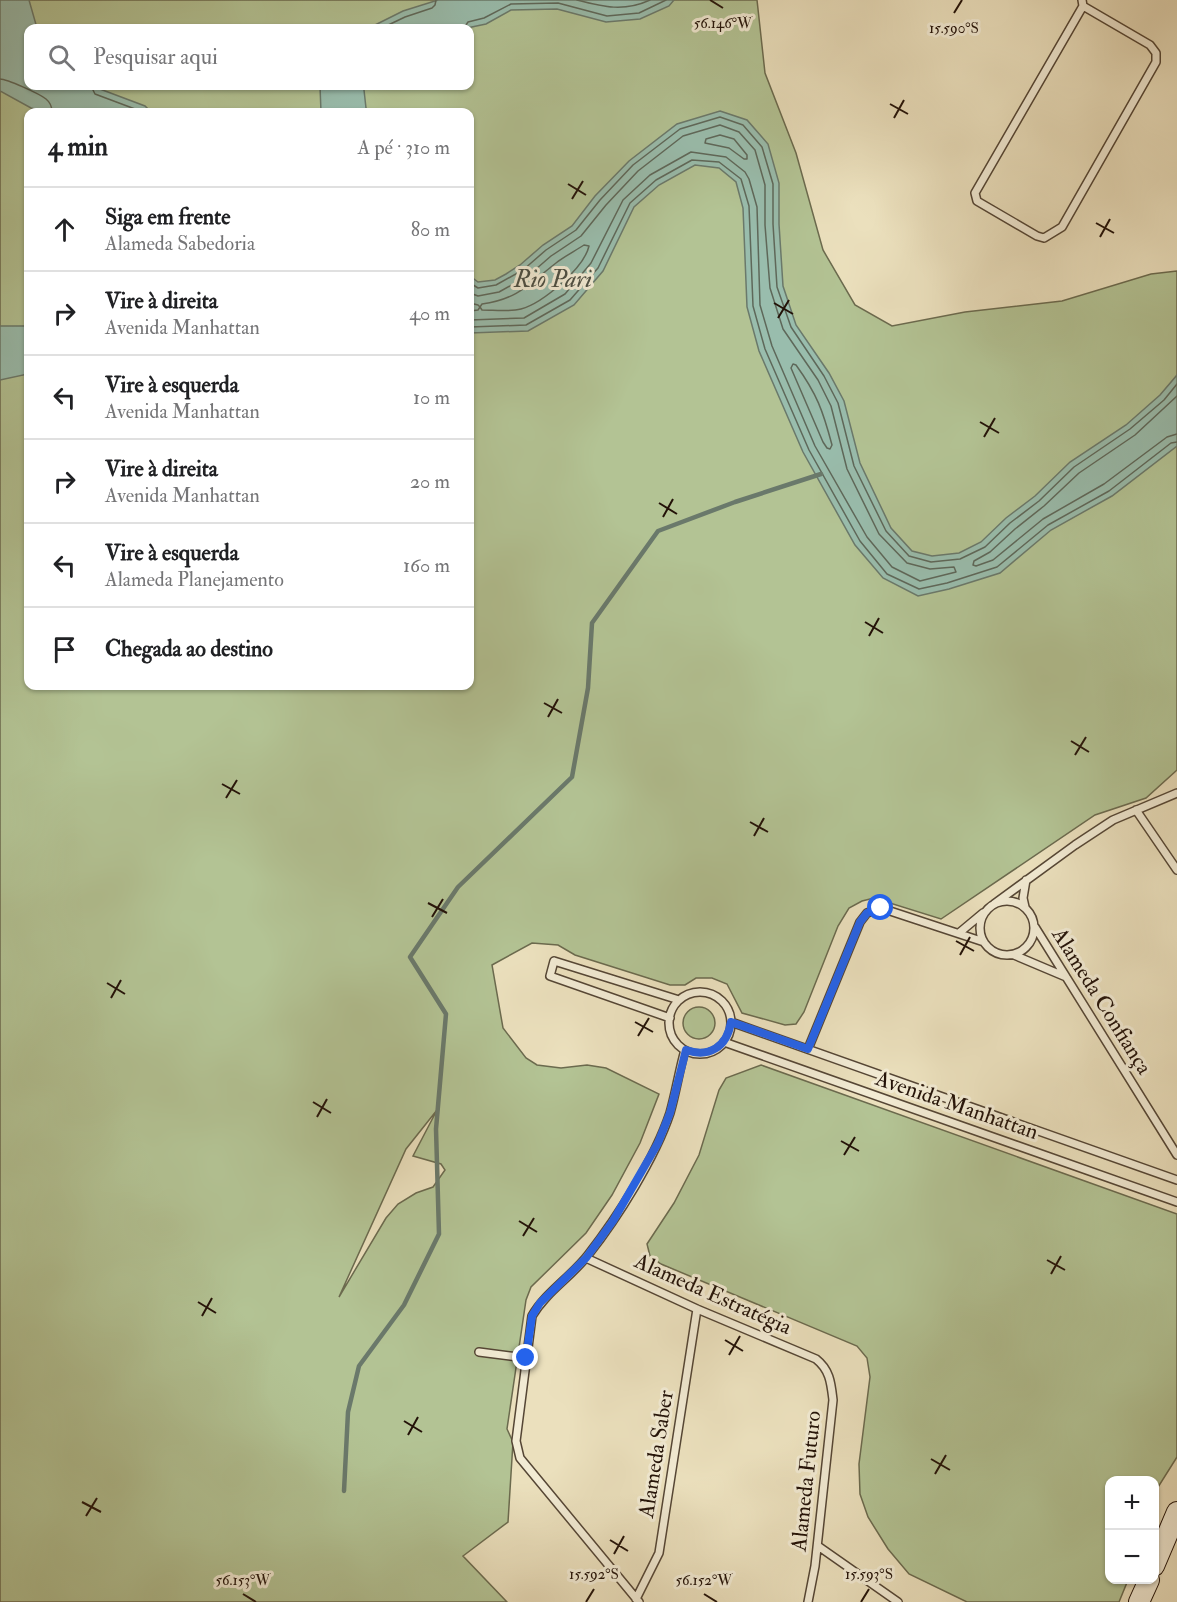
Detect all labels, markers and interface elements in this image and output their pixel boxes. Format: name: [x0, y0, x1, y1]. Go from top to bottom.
text: 56.146°W: [694, 14, 753, 33]
text: 15.590°S: [929, 19, 979, 38]
search box: [24, 24, 474, 90]
icon: search: [45, 41, 78, 74]
text: Pesquisar aqui: [93, 43, 218, 71]
text: 4 min: [48, 131, 108, 163]
text: A pé · 310 m: [358, 135, 450, 160]
text: Siga em frente: [105, 203, 230, 231]
icon: ahead: [48, 213, 81, 246]
text: 80 m: [411, 217, 450, 242]
text: Alameda Sabedoria: [105, 231, 255, 256]
water label: Rio Pari: [513, 264, 592, 295]
text: Vire à direita: [105, 287, 218, 315]
icon: right: [48, 297, 81, 330]
text: 40 m: [409, 301, 450, 326]
text: Avenida Manhattan: [105, 315, 260, 340]
text: Vire à esquerda: [105, 371, 239, 399]
icon: left: [48, 381, 81, 414]
text: 10 m: [413, 385, 450, 410]
text: Avenida Manhattan: [105, 399, 260, 424]
text: Vire à direita: [105, 455, 218, 483]
icon: right: [48, 465, 81, 498]
text: 20 m: [410, 469, 450, 494]
text: Avenida Manhattan: [105, 483, 260, 508]
text: Vire à esquerda: [105, 539, 239, 567]
icon: left: [48, 549, 81, 582]
text: 160 m: [403, 553, 450, 578]
text: Alameda Planejamento: [105, 567, 284, 592]
icon: arrive: [48, 633, 81, 666]
text: Chegada ao destino: [105, 635, 273, 663]
route start: [867, 894, 893, 920]
street label: Alameda Confiança: [1045, 922, 1159, 1080]
street label: Avenida Manhattan: [871, 1064, 1042, 1146]
street label: Alameda Estratégia: [629, 1246, 797, 1342]
route end: [512, 1344, 538, 1370]
street label: Alameda Saber: [632, 1387, 680, 1521]
street label: Alameda Futuro: [785, 1409, 827, 1554]
map controls: [1105, 1476, 1159, 1584]
button: +: [1105, 1476, 1159, 1530]
button: −: [1105, 1530, 1159, 1584]
text: 15.592°S: [569, 1565, 619, 1584]
text: 15.593°S: [845, 1565, 893, 1584]
text: 56.153°W: [215, 1571, 271, 1590]
text: 56.152°W: [675, 1571, 733, 1590]

